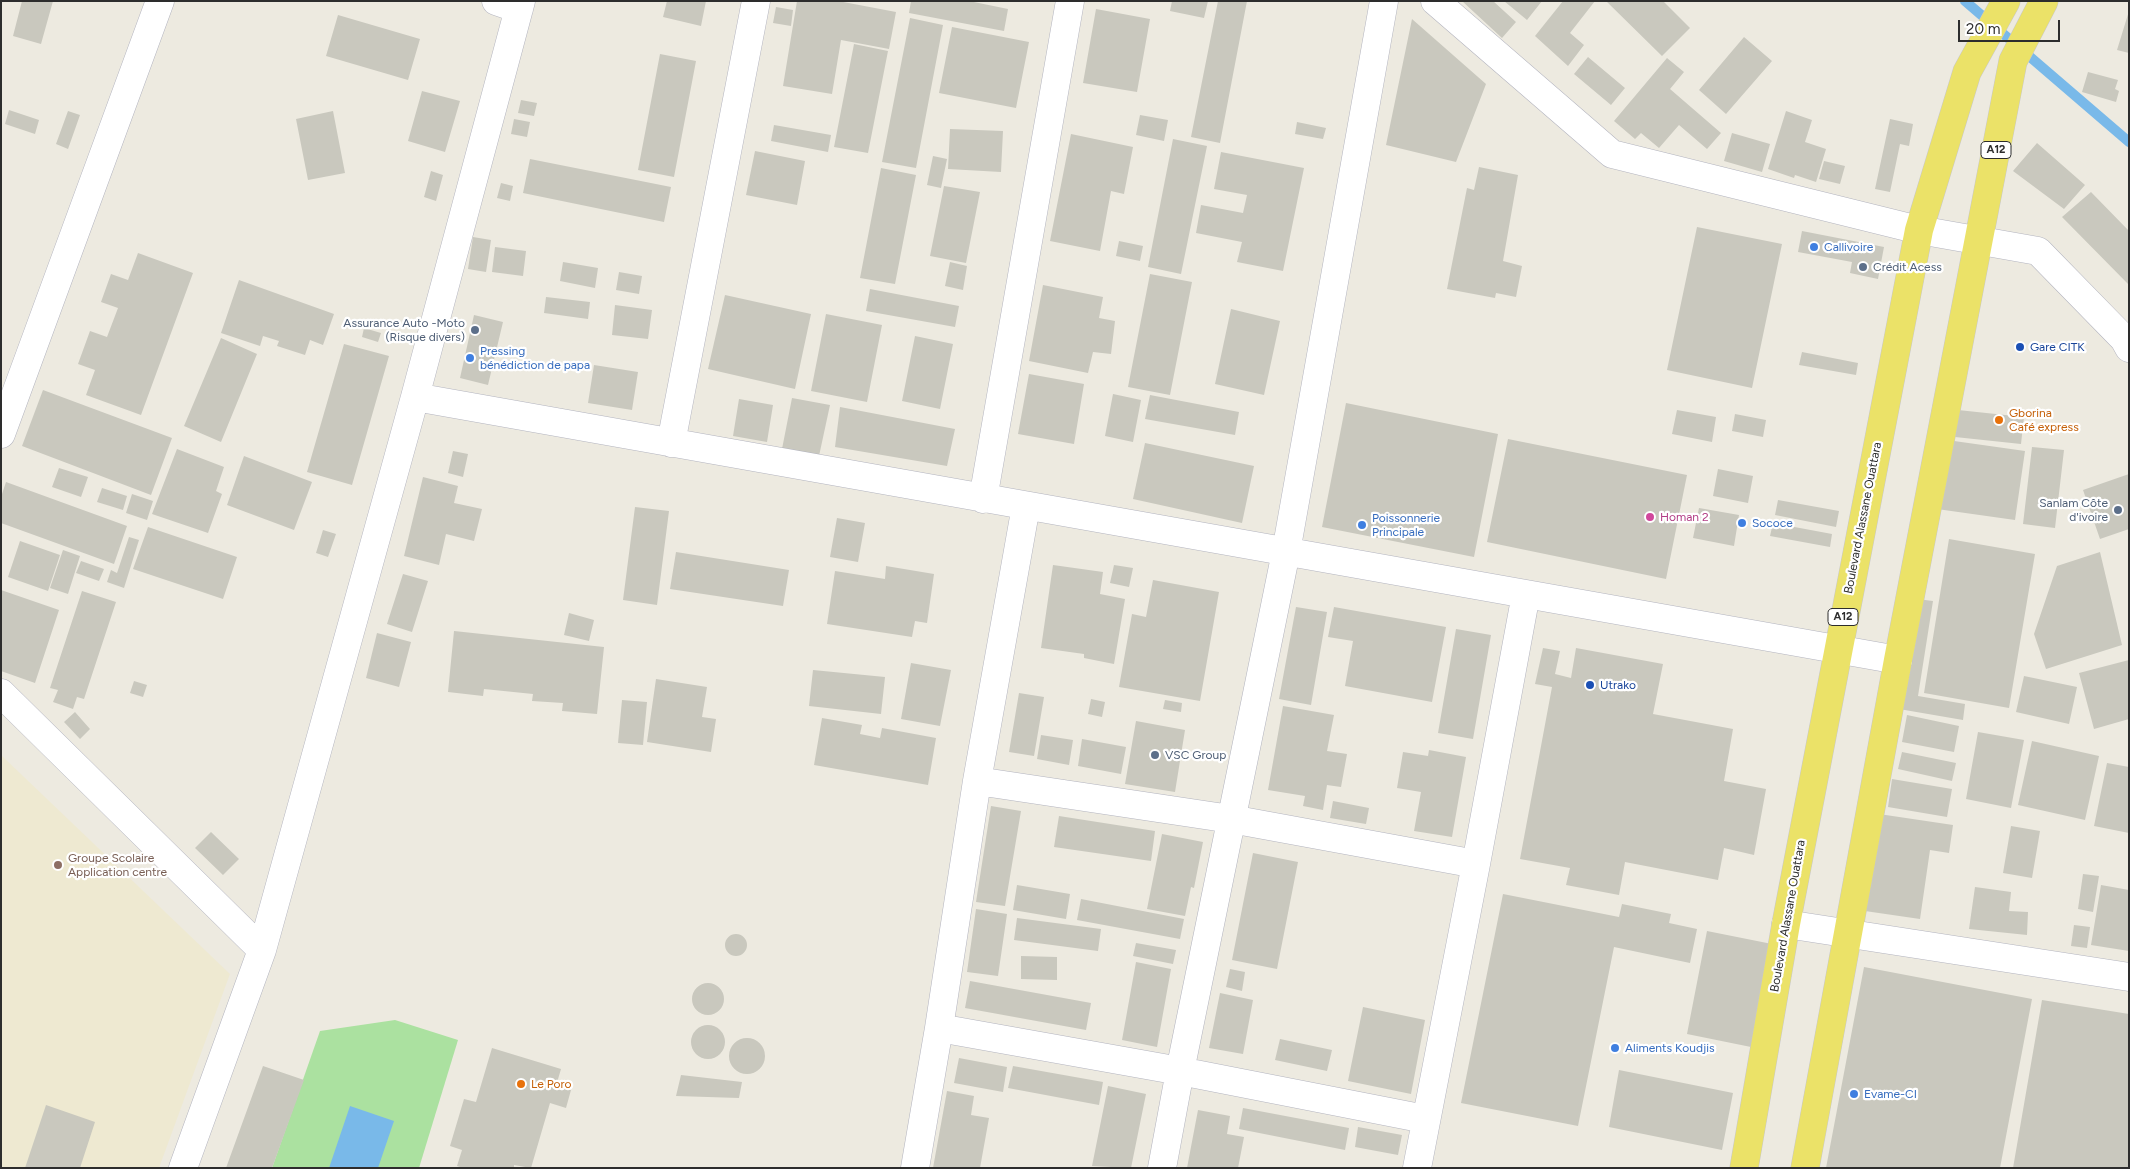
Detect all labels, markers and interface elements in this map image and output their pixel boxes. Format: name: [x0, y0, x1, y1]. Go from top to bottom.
scale bar: [1960, 10, 2062, 42]
text: 20 m: [1966, 20, 2000, 38]
road number: A12: [1981, 142, 2011, 158]
place label: Callivoire: [1824, 240, 1873, 254]
marker: Callivoire: [1808, 241, 1820, 253]
place label: Crédit Acess: [1873, 260, 1942, 274]
marker: Crédit Acess: [1857, 261, 1869, 273]
place label: Assurance Auto -Moto (Risque divers): [343, 316, 465, 344]
marker: Assurance Auto -Moto (Risque divers): [469, 324, 481, 336]
place label: Gare CITK: [2030, 340, 2085, 354]
marker: Gare CITK: [2014, 341, 2026, 353]
place label: Pressing bénédiction de papa: [480, 344, 590, 372]
marker: Pressing bénédiction de papa: [464, 352, 476, 364]
place label: Gborina Café express: [2009, 406, 2079, 434]
marker: Gborina Café express: [1993, 414, 2005, 426]
street label: Boulevard Alassane Ouattara: [1841, 441, 1885, 595]
place label: Sanlam Côte d'ivoire: [2039, 496, 2108, 524]
marker: Sanlam Côte d'ivoire: [2112, 504, 2124, 516]
place label: Homan 2: [1660, 510, 1709, 524]
place label: Poissonnerie Principale: [1372, 511, 1440, 539]
marker: Homan 2: [1644, 511, 1656, 523]
place label: Sococe: [1752, 516, 1793, 530]
marker: Sococe: [1736, 517, 1748, 529]
marker: Poissonnerie Principale: [1356, 519, 1368, 531]
road number: A12: [1828, 608, 1858, 626]
place label: Utrako: [1600, 678, 1636, 692]
marker: Utrako: [1584, 679, 1596, 691]
place label: VSC Group: [1165, 748, 1226, 762]
marker: VSC Group: [1149, 749, 1161, 761]
street label: Boulevard Alassane Ouattara: [1768, 839, 1808, 993]
place label: Groupe Scolaire Application centre: [68, 851, 167, 879]
marker: Groupe Scolaire Application centre: [52, 859, 64, 871]
place label: Aliments Koudjis: [1625, 1041, 1715, 1055]
marker: Aliments Koudjis: [1609, 1042, 1621, 1054]
place label: Le Poro: [531, 1077, 572, 1091]
marker: Le Poro: [515, 1078, 527, 1090]
place label: Evame-CI: [1864, 1087, 1917, 1101]
marker: Evame-CI: [1848, 1088, 1860, 1100]

